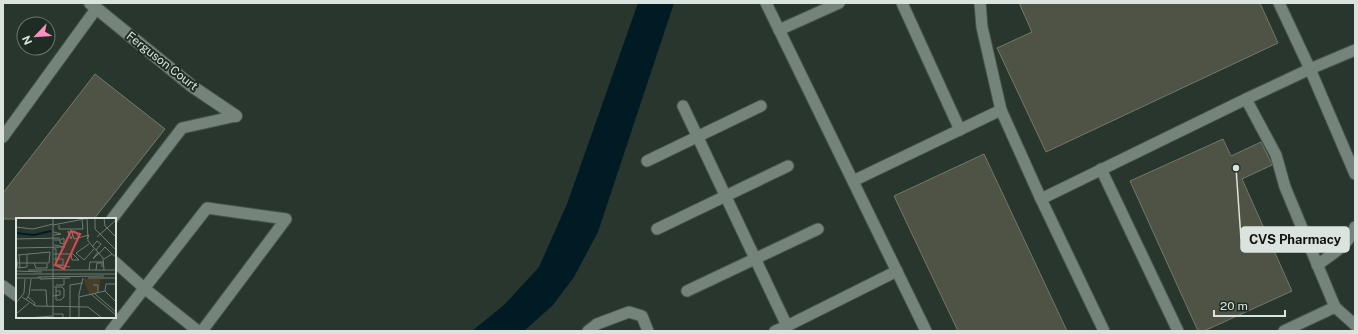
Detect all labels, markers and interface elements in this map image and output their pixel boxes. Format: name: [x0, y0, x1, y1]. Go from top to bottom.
north arrow: [16, 16, 56, 56]
street label: Ferguson Court: [124, 29, 201, 93]
text: N: [20, 34, 34, 47]
inset map: [16, 218, 116, 318]
callout: CVS Pharmacy: [1241, 227, 1349, 252]
text: CVS Pharmacy: [1249, 232, 1342, 247]
scale bar: [1214, 292, 1285, 318]
text: 20 m: [1220, 299, 1248, 313]

